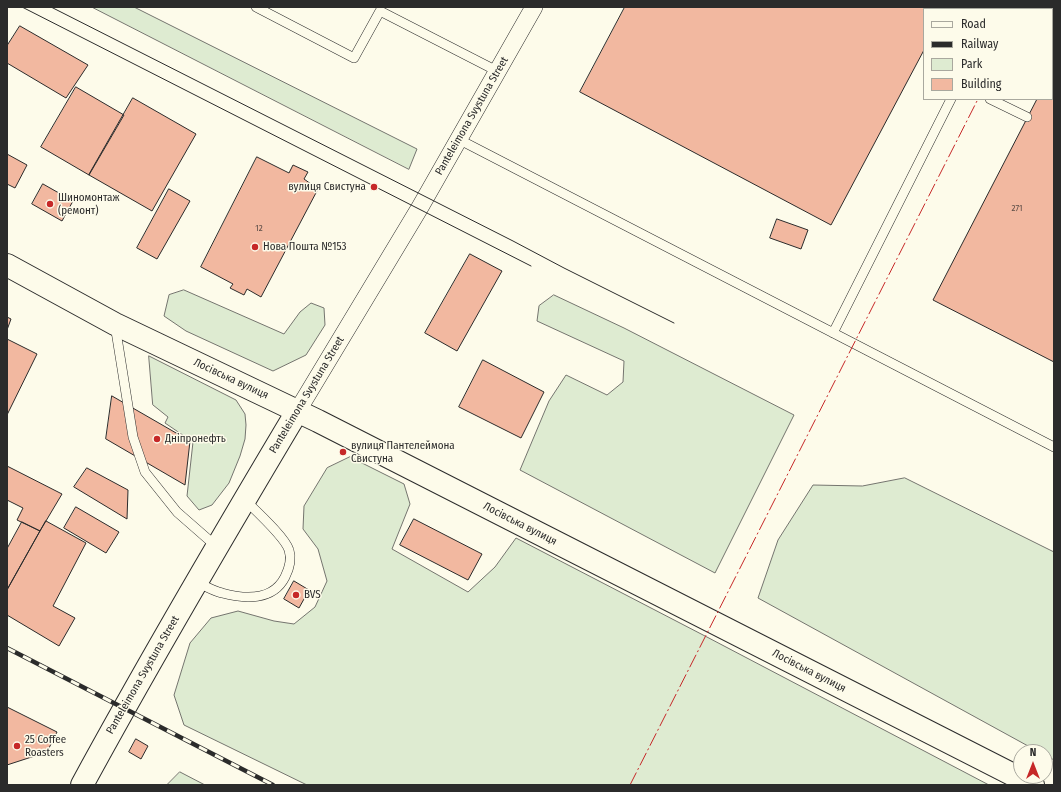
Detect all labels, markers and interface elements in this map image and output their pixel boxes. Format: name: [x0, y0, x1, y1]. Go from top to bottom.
legend: [923, 8, 1053, 100]
text: Road: [961, 17, 986, 31]
text: Railway: [961, 37, 998, 51]
street label: Panteleimona Svystuna Street: [433, 55, 511, 177]
text: Park: [961, 57, 982, 71]
text: Building: [961, 77, 1001, 91]
place label: вулиця Свистуна: [288, 180, 366, 194]
marker: вулиця Свистуна: [369, 182, 379, 192]
place label: Шиномонтаж (ремонт): [58, 191, 119, 217]
marker: Шиномонтаж (ремонт): [45, 199, 55, 209]
house number: 271: [1012, 203, 1022, 213]
house number: 12: [255, 223, 263, 233]
place label: Нова Пошта №153: [263, 240, 346, 254]
marker: Нова Пошта №153: [250, 242, 260, 252]
street label: Panteleimona Svystuna Street: [267, 334, 347, 456]
street label: Лосівська вулиця: [192, 356, 270, 402]
place label: Дніпронефть: [165, 432, 226, 446]
marker: Дніпронефть: [152, 434, 162, 444]
place label: вулиця Пантелеймона Свистуна: [351, 439, 455, 465]
marker: вулиця Пантелеймона Свистуна: [338, 447, 348, 457]
street label: Лосівська вулиця: [481, 500, 559, 548]
place label: BVS: [304, 588, 321, 602]
marker: BVS: [291, 590, 301, 600]
street label: Panteleimona Svystuna Street: [104, 614, 182, 736]
street label: Лосівська вулиця: [770, 647, 848, 695]
place label: 25 Coffee Roasters: [25, 733, 66, 759]
marker: 25 Coffee Roasters: [12, 741, 22, 751]
north arrow: [1013, 744, 1053, 784]
text: N: [1030, 746, 1036, 759]

